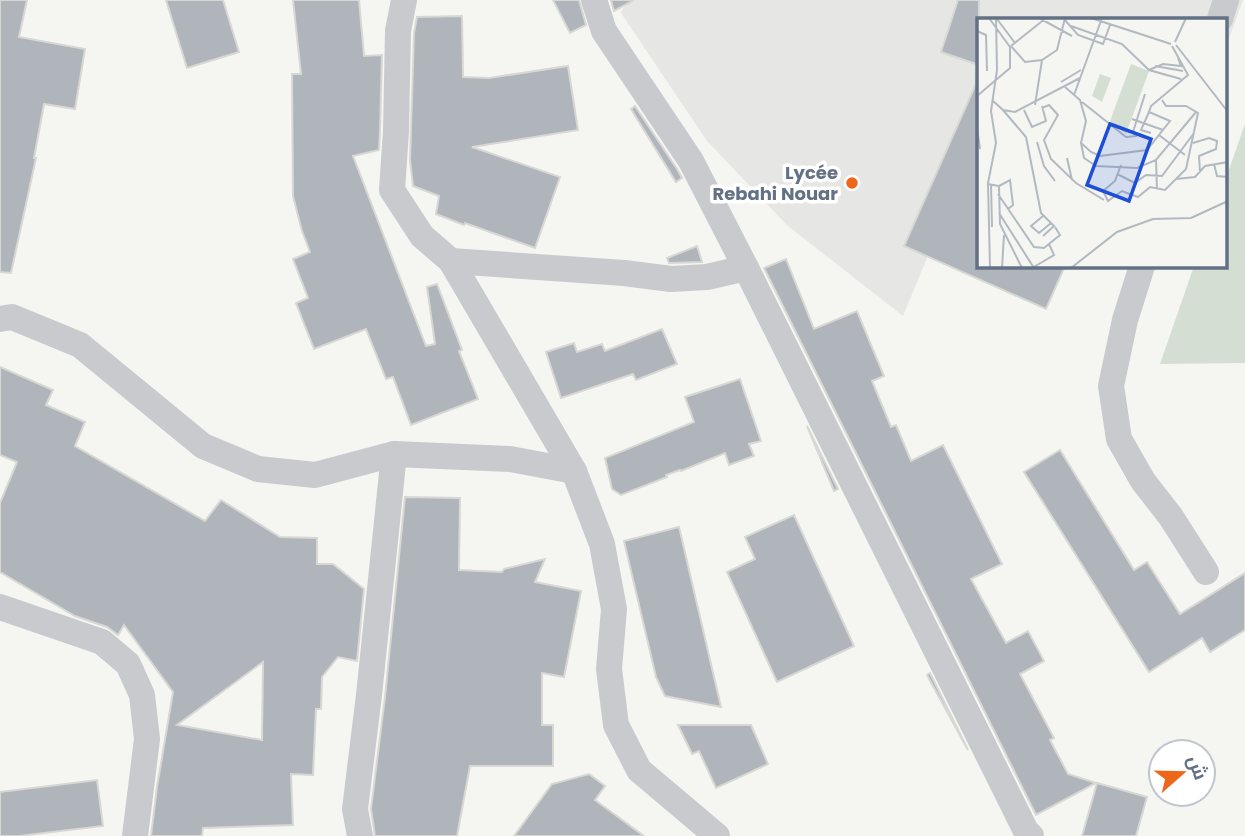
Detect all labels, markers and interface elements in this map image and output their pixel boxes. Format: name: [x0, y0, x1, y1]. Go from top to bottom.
inset map: [977, 18, 1228, 268]
place label: Lycée Rebahi Nouar: [712, 160, 838, 206]
marker: Lycée Rebahi Nouar: [844, 175, 860, 191]
north arrow: [1147, 738, 1217, 808]
text: ش: [1181, 751, 1214, 783]

